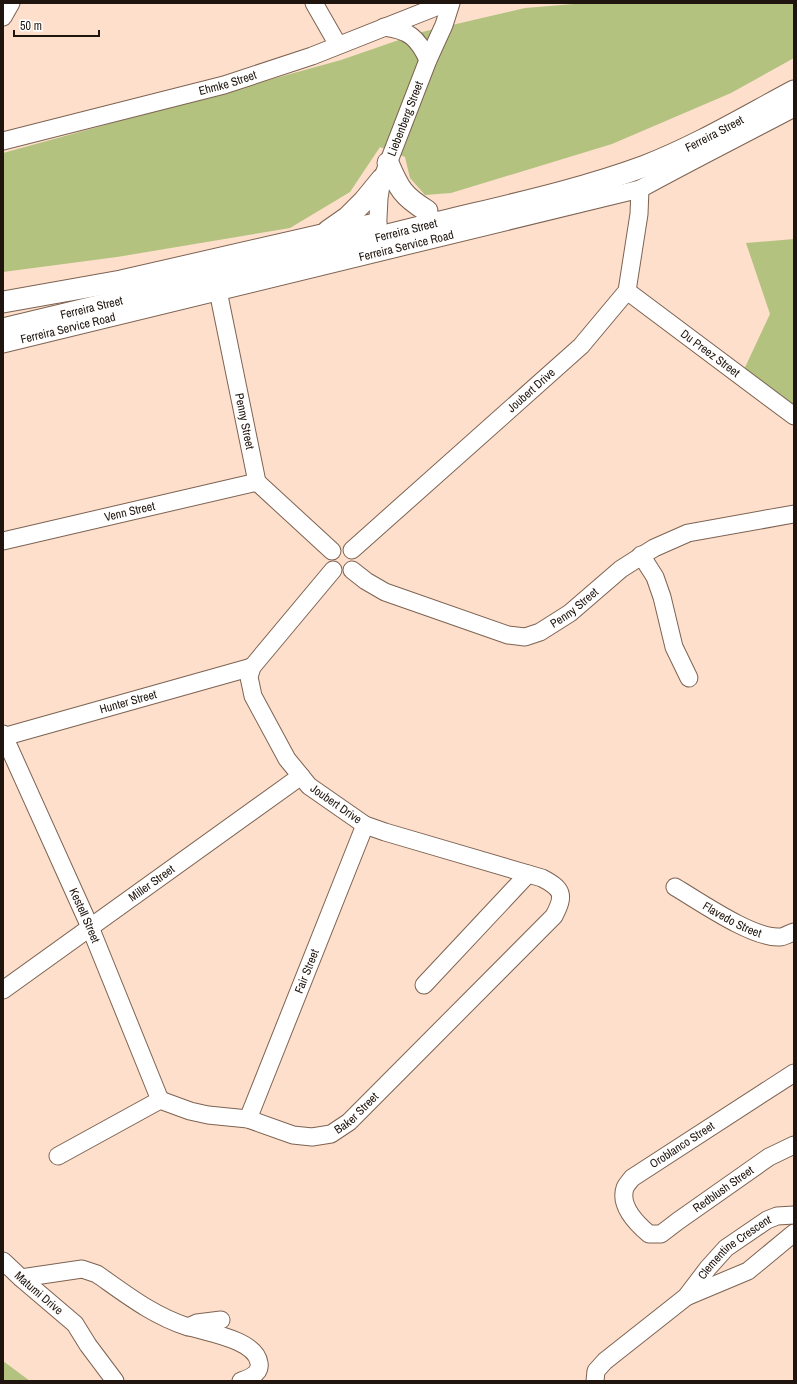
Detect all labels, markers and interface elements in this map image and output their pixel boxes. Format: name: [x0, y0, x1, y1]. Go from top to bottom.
scale bar: [14, 12, 99, 38]
text: 50 m: [20, 18, 42, 34]
street label: Ehmke Street: [197, 67, 259, 99]
street label: Liebenberg Street: [384, 79, 427, 158]
street label: Ferreira Street: [682, 112, 747, 155]
street label: Ferreira Street: [373, 215, 439, 246]
street label: Ferreira Service Road: [357, 227, 455, 265]
street label: Ferreira Street: [59, 292, 125, 323]
street label: Ferreira Service Road: [19, 309, 117, 347]
street label: Du Preez Street: [677, 326, 743, 381]
street label: Joubert Drive: [504, 365, 559, 416]
street label: Penny Street: [231, 392, 258, 451]
street label: Venn Street: [103, 498, 157, 525]
street label: Penny Street: [547, 584, 602, 632]
street label: Hunter Street: [98, 686, 159, 717]
street label: Joubert Drive: [307, 781, 365, 827]
street label: Miller Street: [125, 861, 178, 905]
street label: Kestell Street: [65, 885, 104, 946]
street label: Flavedo Street: [700, 898, 764, 942]
street label: Fair Street: [291, 947, 323, 996]
street label: Baker Street: [331, 1089, 382, 1138]
street label: Oroblanco Street: [646, 1118, 718, 1172]
street label: Redblush Street: [690, 1162, 757, 1216]
street label: Clementine Crescent: [694, 1211, 774, 1283]
street label: Matumi Drive: [11, 1268, 66, 1318]

